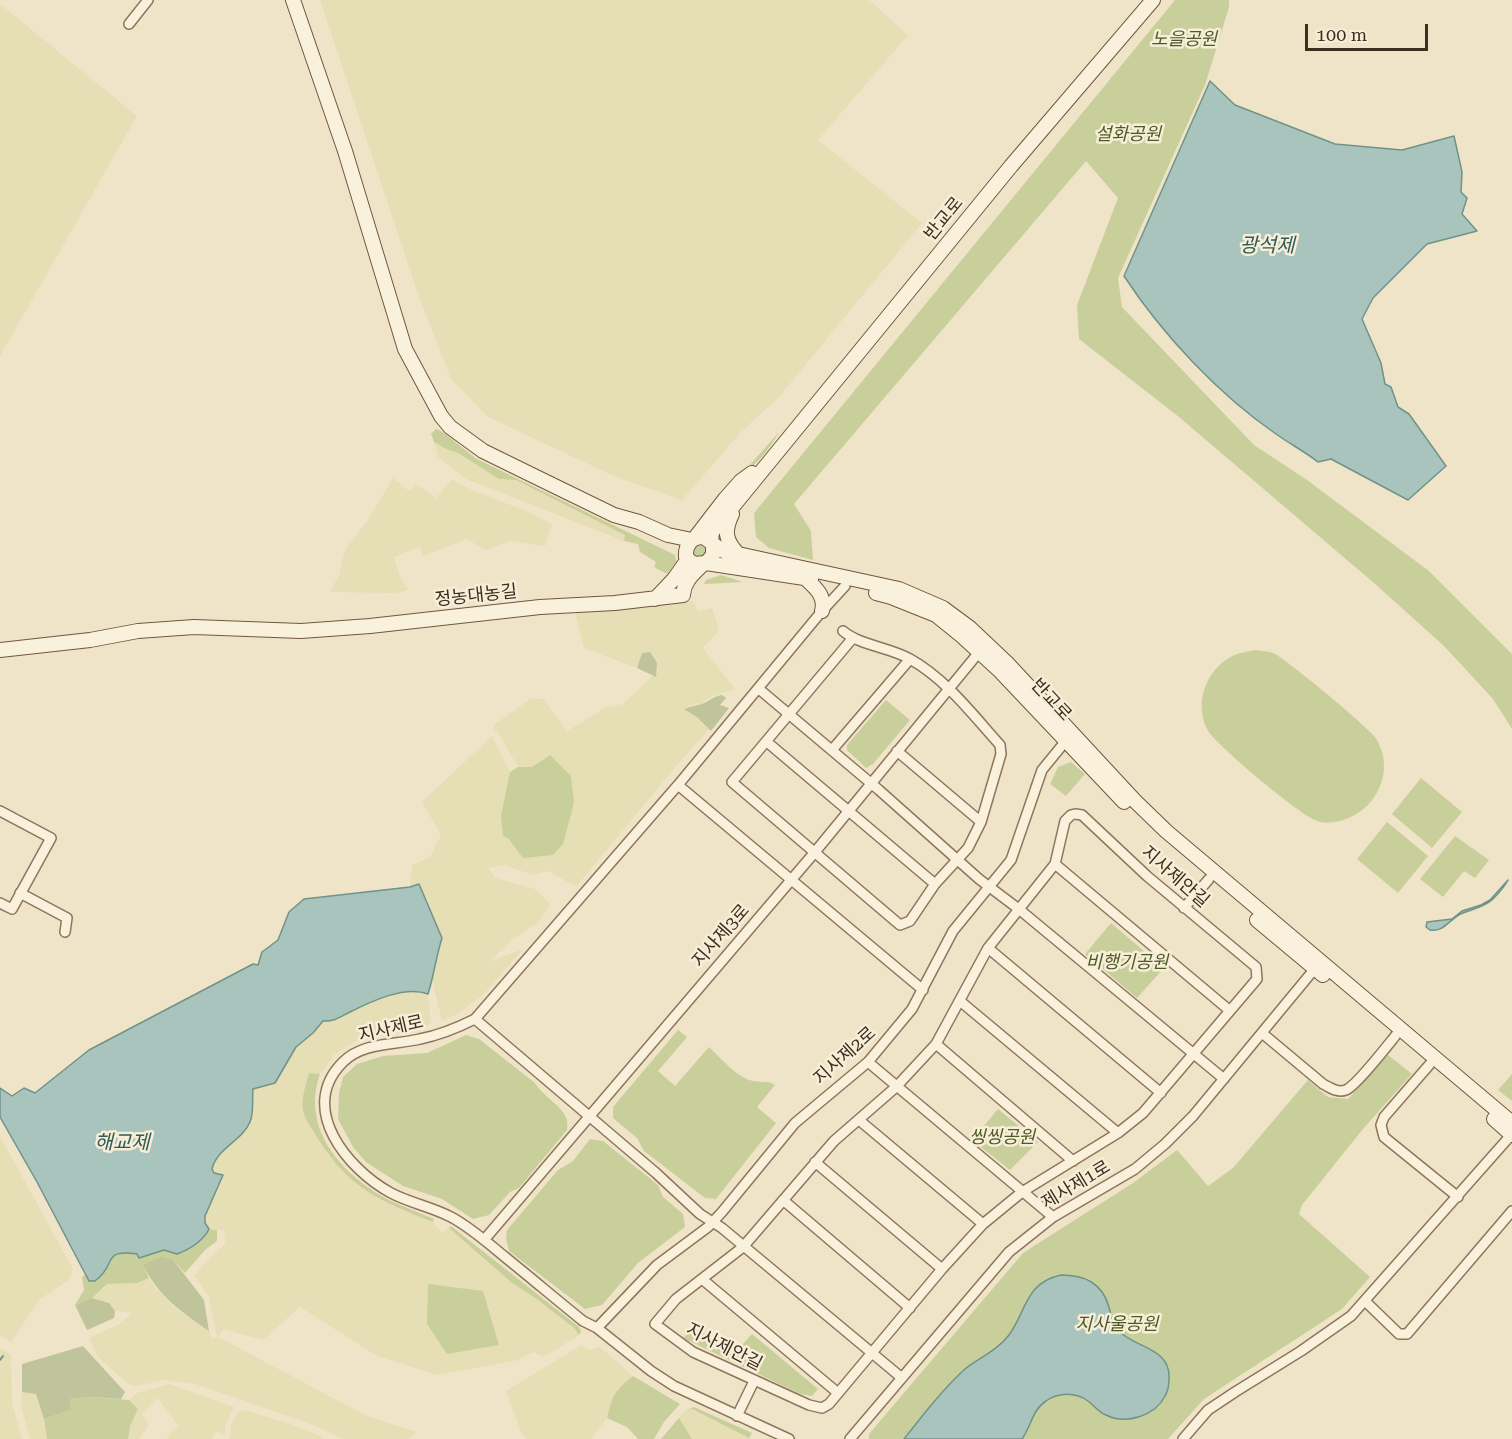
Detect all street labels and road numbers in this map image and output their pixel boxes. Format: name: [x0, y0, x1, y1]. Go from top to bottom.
street label: 반교로: [920, 193, 968, 245]
street label: 정농대농길: [434, 581, 518, 611]
street label: 반교로: [1026, 674, 1076, 726]
street label: 지사제안길: [1137, 842, 1213, 912]
street label: 지사제3로: [688, 900, 754, 972]
street label: 지사제로: [356, 1011, 426, 1047]
street label: 지사제2로: [809, 1022, 881, 1090]
street label: 제사제1로: [1038, 1156, 1114, 1214]
street label: 지사제안길: [682, 1319, 766, 1375]

